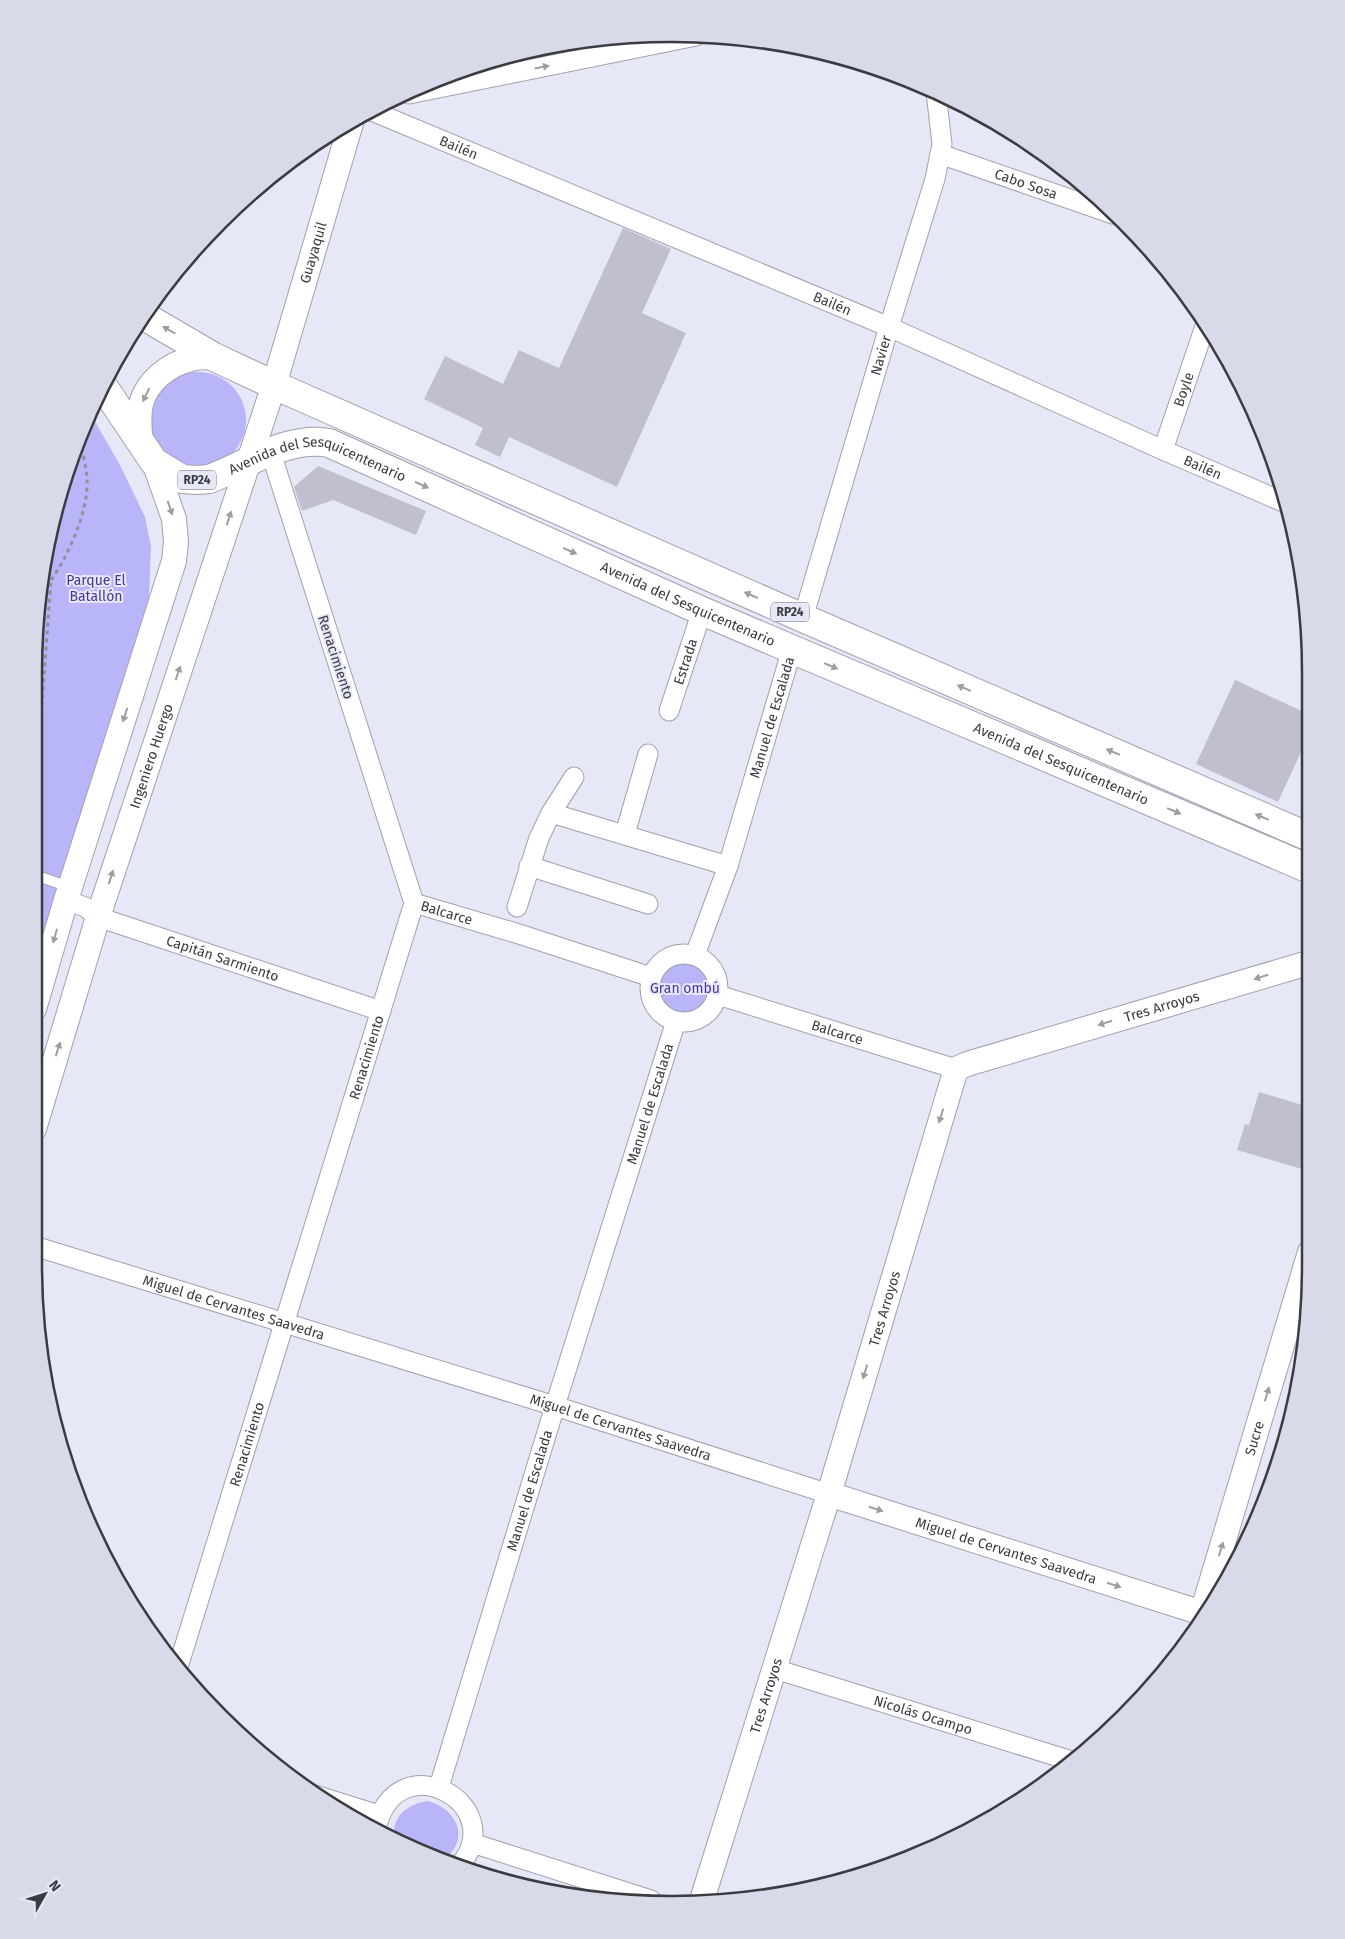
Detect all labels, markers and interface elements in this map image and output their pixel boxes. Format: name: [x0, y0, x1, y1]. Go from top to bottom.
one-way arrow: [535, 63, 550, 71]
street label: Bailén: [437, 132, 480, 163]
street label: Cabo Sosa: [992, 166, 1060, 203]
street label: Guayaquil: [296, 220, 331, 285]
street label: Bailén: [811, 288, 854, 319]
one-way arrow: [162, 326, 175, 335]
street label: Navier: [867, 333, 895, 377]
street label: Boyle: [1170, 370, 1198, 409]
one-way arrow: [141, 388, 149, 402]
text: Avenida del Sesquicentenario: [226, 434, 409, 486]
street label: Bailén: [1181, 452, 1224, 483]
street label: Avenida del Sesquicentenario: [223, 465, 411, 489]
road number: RP24: [178, 470, 216, 490]
one-way arrow: [415, 481, 429, 489]
one-way arrow: [166, 501, 174, 516]
one-way arrow: [225, 510, 233, 525]
one-way arrow: [563, 548, 577, 556]
street label: Avenida del Sesquicentenario: [598, 559, 778, 650]
park label: Parque El Batallón: [66, 572, 126, 605]
one-way arrow: [744, 590, 758, 598]
road number: RP24: [771, 602, 809, 622]
street label: Renacimiento: [314, 613, 357, 701]
street label: Estrada: [670, 637, 701, 687]
street label: Manuel de Escalada: [746, 655, 798, 780]
one-way arrow: [824, 662, 838, 670]
one-way arrow: [175, 665, 182, 680]
one-way arrow: [957, 683, 971, 691]
street label: Ingeniero Huergo: [126, 702, 177, 811]
one-way arrow: [121, 707, 129, 722]
street label: Avenida del Sesquicentenario: [971, 719, 1151, 809]
one-way arrow: [1106, 748, 1120, 756]
one-way arrow: [1167, 808, 1181, 816]
one-way arrow: [1255, 812, 1269, 820]
one-way arrow: [108, 869, 116, 884]
street label: Balcarce: [419, 897, 474, 929]
one-way arrow: [51, 929, 59, 944]
street label: Capitán Sarmiento: [164, 932, 281, 985]
one-way arrow: [1254, 973, 1269, 981]
park label: Gran ombú: [650, 980, 720, 997]
street label: Tres Arroyos: [1122, 988, 1202, 1026]
street label: Renacimiento: [346, 1013, 388, 1102]
street label: Balcarce: [809, 1017, 865, 1049]
one-way arrow: [1098, 1020, 1113, 1028]
one-way arrow: [55, 1041, 63, 1056]
street label: Manuel de Escalada: [623, 1041, 677, 1167]
one-way arrow: [937, 1108, 945, 1123]
street label: Tres Arroyos: [866, 1268, 904, 1348]
street label: Miguel de Cervantes Saavedra: [141, 1272, 327, 1344]
one-way arrow: [861, 1365, 869, 1380]
one-way arrow: [1264, 1386, 1272, 1401]
street label: Miguel de Cervantes Saavedra: [528, 1391, 713, 1465]
street label: Renacimiento: [226, 1400, 268, 1489]
street label: Sucre: [1242, 1419, 1268, 1458]
street label: Manuel de Escalada: [503, 1428, 556, 1553]
one-way arrow: [868, 1505, 883, 1513]
street label: Miguel de Cervantes Saavedra: [913, 1514, 1099, 1588]
one-way arrow: [1218, 1542, 1226, 1557]
one-way arrow: [1107, 1581, 1122, 1589]
street label: Tres Arroyos: [747, 1656, 786, 1736]
street label: Nicolás Ocampo: [872, 1692, 974, 1739]
north arrow: [20, 1869, 70, 1919]
text: N: [45, 1877, 64, 1895]

